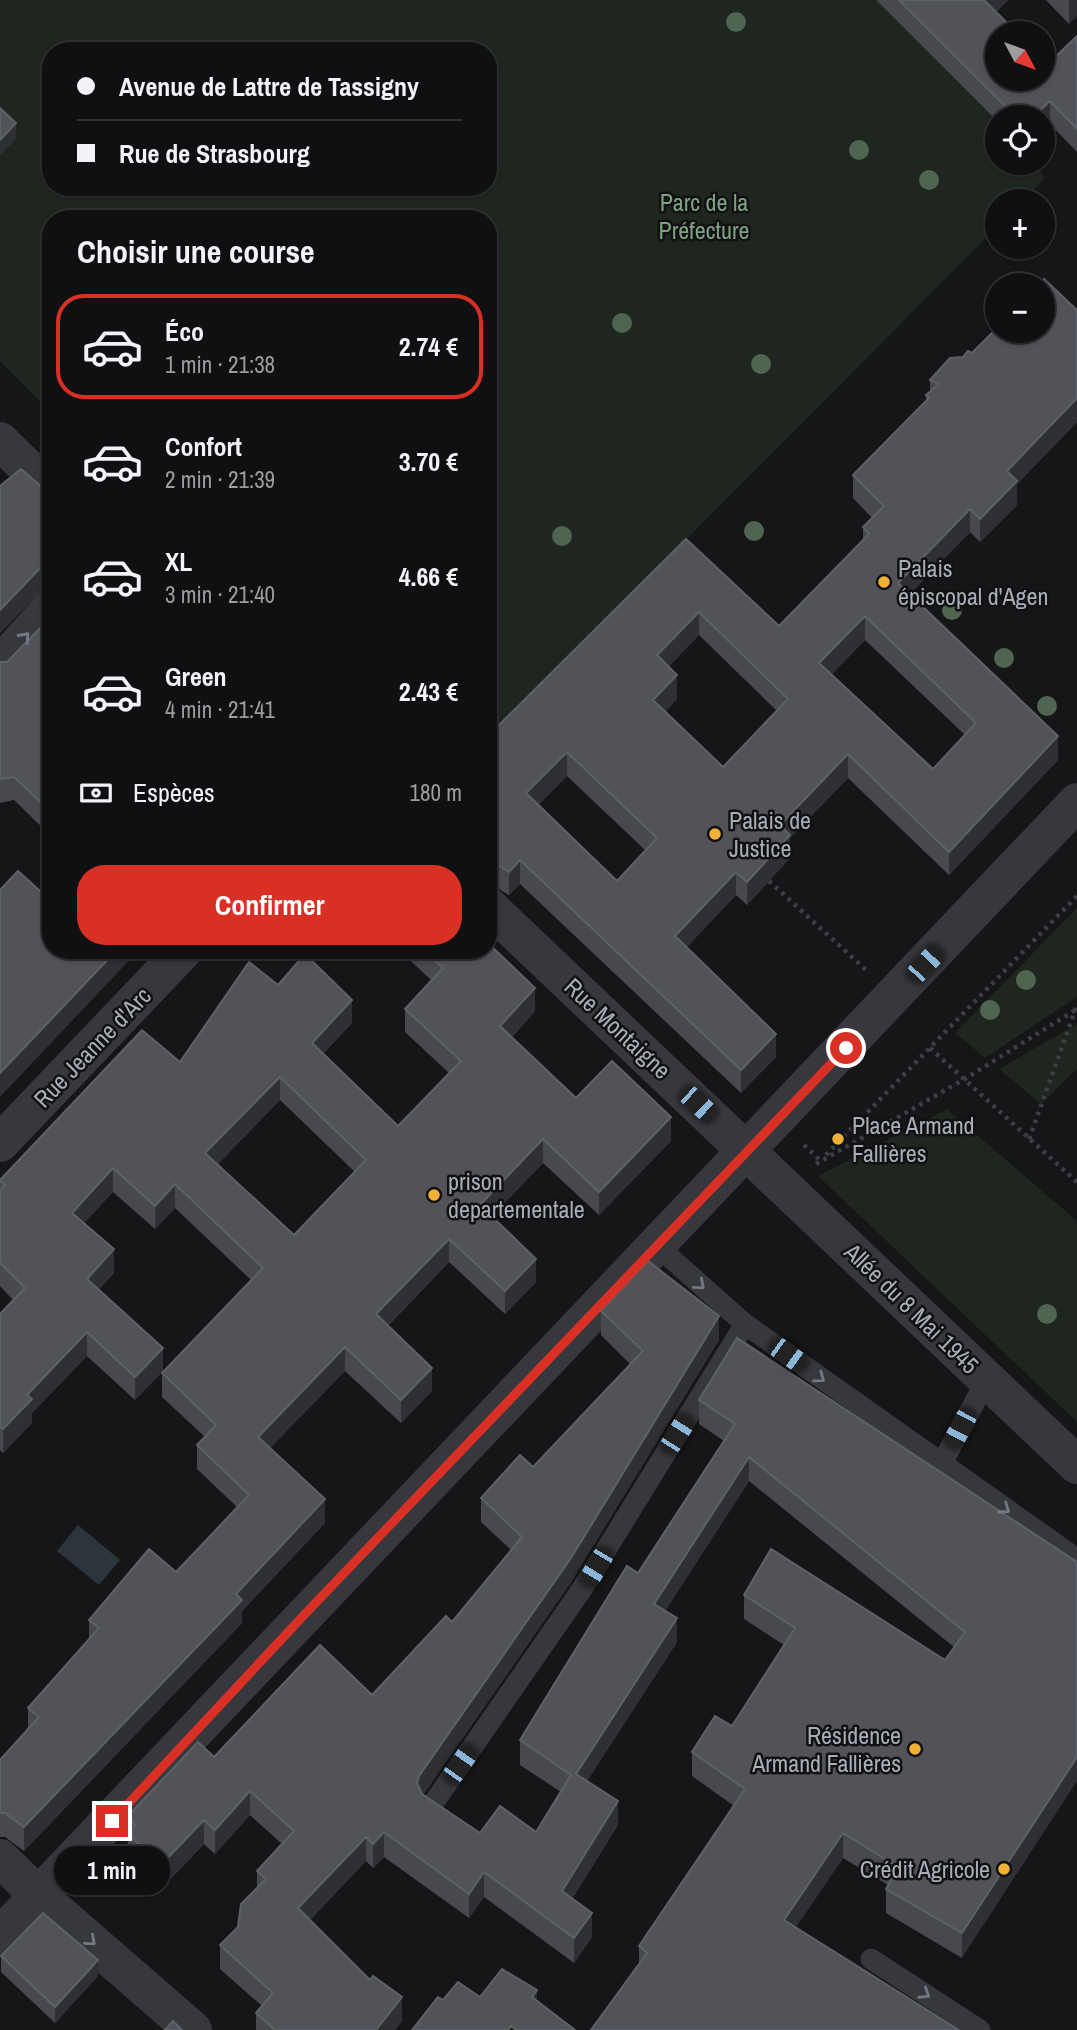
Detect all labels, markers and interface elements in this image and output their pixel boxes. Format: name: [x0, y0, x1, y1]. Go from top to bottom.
north arrow: [985, 21, 1055, 91]
map controls: [985, 21, 1055, 343]
text: Avenue de Lattre de Tassigny: [119, 69, 419, 104]
button: locate: [985, 105, 1055, 175]
text: Rue de Strasbourg: [119, 136, 310, 171]
park label: Parc de la Préfecture: [659, 186, 749, 246]
button: +: [985, 189, 1055, 259]
text: Choisir une course: [77, 230, 315, 273]
button: −: [985, 273, 1055, 343]
text: Éco: [165, 314, 204, 349]
icon: car: [81, 315, 144, 378]
text: 2.74 €: [399, 329, 458, 364]
text: 1 min · 21:38: [165, 349, 275, 380]
text: Confort: [165, 429, 242, 464]
icon: car: [81, 430, 144, 493]
text: 3.70 €: [399, 444, 458, 479]
text: 2 min · 21:39: [165, 464, 275, 495]
text: XL: [165, 544, 192, 579]
icon: car: [81, 545, 144, 608]
place label: Palais épiscopal d'Agen: [898, 552, 1048, 612]
text: 4.66 €: [399, 559, 458, 594]
marker: Palais épiscopal d'Agen: [876, 574, 892, 590]
text: 3 min · 21:40: [165, 579, 275, 610]
one-way arrow: [17, 632, 30, 645]
text: Green: [165, 659, 227, 694]
icon: car: [81, 660, 144, 723]
text: 2.43 €: [399, 674, 458, 709]
text: 4 min · 21:41: [165, 694, 275, 725]
icon: cash: [77, 774, 115, 812]
text: Espèces: [133, 775, 215, 810]
text: 180 m: [410, 777, 462, 808]
place label: Palais de Justice: [729, 804, 811, 864]
marker: Palais de Justice: [707, 826, 723, 842]
button: Confirmer: [77, 865, 462, 945]
car: [903, 941, 948, 987]
street label: Rue Montaigne: [558, 970, 678, 1086]
street label: Rue Jeanne d'Arc: [26, 980, 158, 1114]
route start: [830, 1032, 862, 1064]
car: [676, 1082, 721, 1126]
place label: Place Armand Fallières: [852, 1109, 975, 1169]
marker: Place Armand Fallières: [830, 1131, 846, 1147]
place label: prison departementale: [448, 1165, 585, 1225]
marker: prison departementale: [426, 1187, 442, 1203]
street label: Allée du 8 Mai 1945: [837, 1235, 986, 1380]
one-way arrow: [692, 1277, 705, 1289]
car: [765, 1334, 812, 1376]
one-way arrow: [812, 1370, 825, 1382]
car: [941, 1405, 980, 1451]
car: [657, 1411, 698, 1457]
one-way arrow: [998, 1501, 1011, 1514]
car: [577, 1544, 616, 1590]
place label: Résidence Armand Fallières: [751, 1719, 901, 1779]
car: [440, 1741, 481, 1787]
marker: Résidence Armand Fallières: [907, 1741, 923, 1757]
route end: [96, 1805, 128, 1837]
callout: 1 min: [54, 1846, 170, 1895]
place label: Crédit Agricole: [860, 1853, 990, 1885]
text: 1 min: [87, 1855, 137, 1886]
marker: Crédit Agricole: [996, 1861, 1012, 1877]
one-way arrow: [83, 1933, 96, 1945]
one-way arrow: [917, 1986, 930, 1999]

